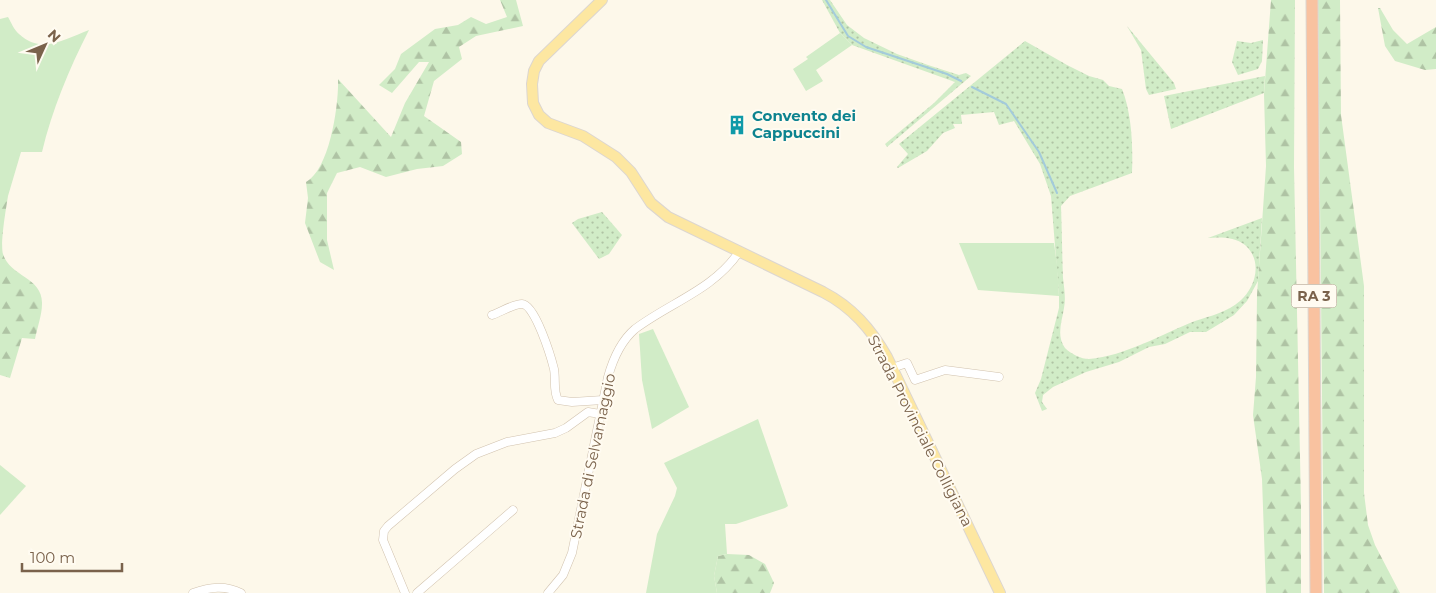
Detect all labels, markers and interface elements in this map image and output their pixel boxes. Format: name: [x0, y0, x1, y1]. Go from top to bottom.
north arrow: [20, 20, 70, 70]
text: N: [44, 26, 65, 46]
place label: Convento dei Cappuccini: [752, 106, 856, 142]
building icon: Convento dei Cappuccini: [726, 114, 748, 136]
road number: RA 3: [1292, 284, 1336, 308]
street label: Strada Provinciale Colligiana: [864, 332, 977, 530]
street label: Strada di Selvamaggio: [566, 372, 619, 540]
scale bar: [22, 540, 122, 572]
text: 100 m: [30, 548, 75, 567]

